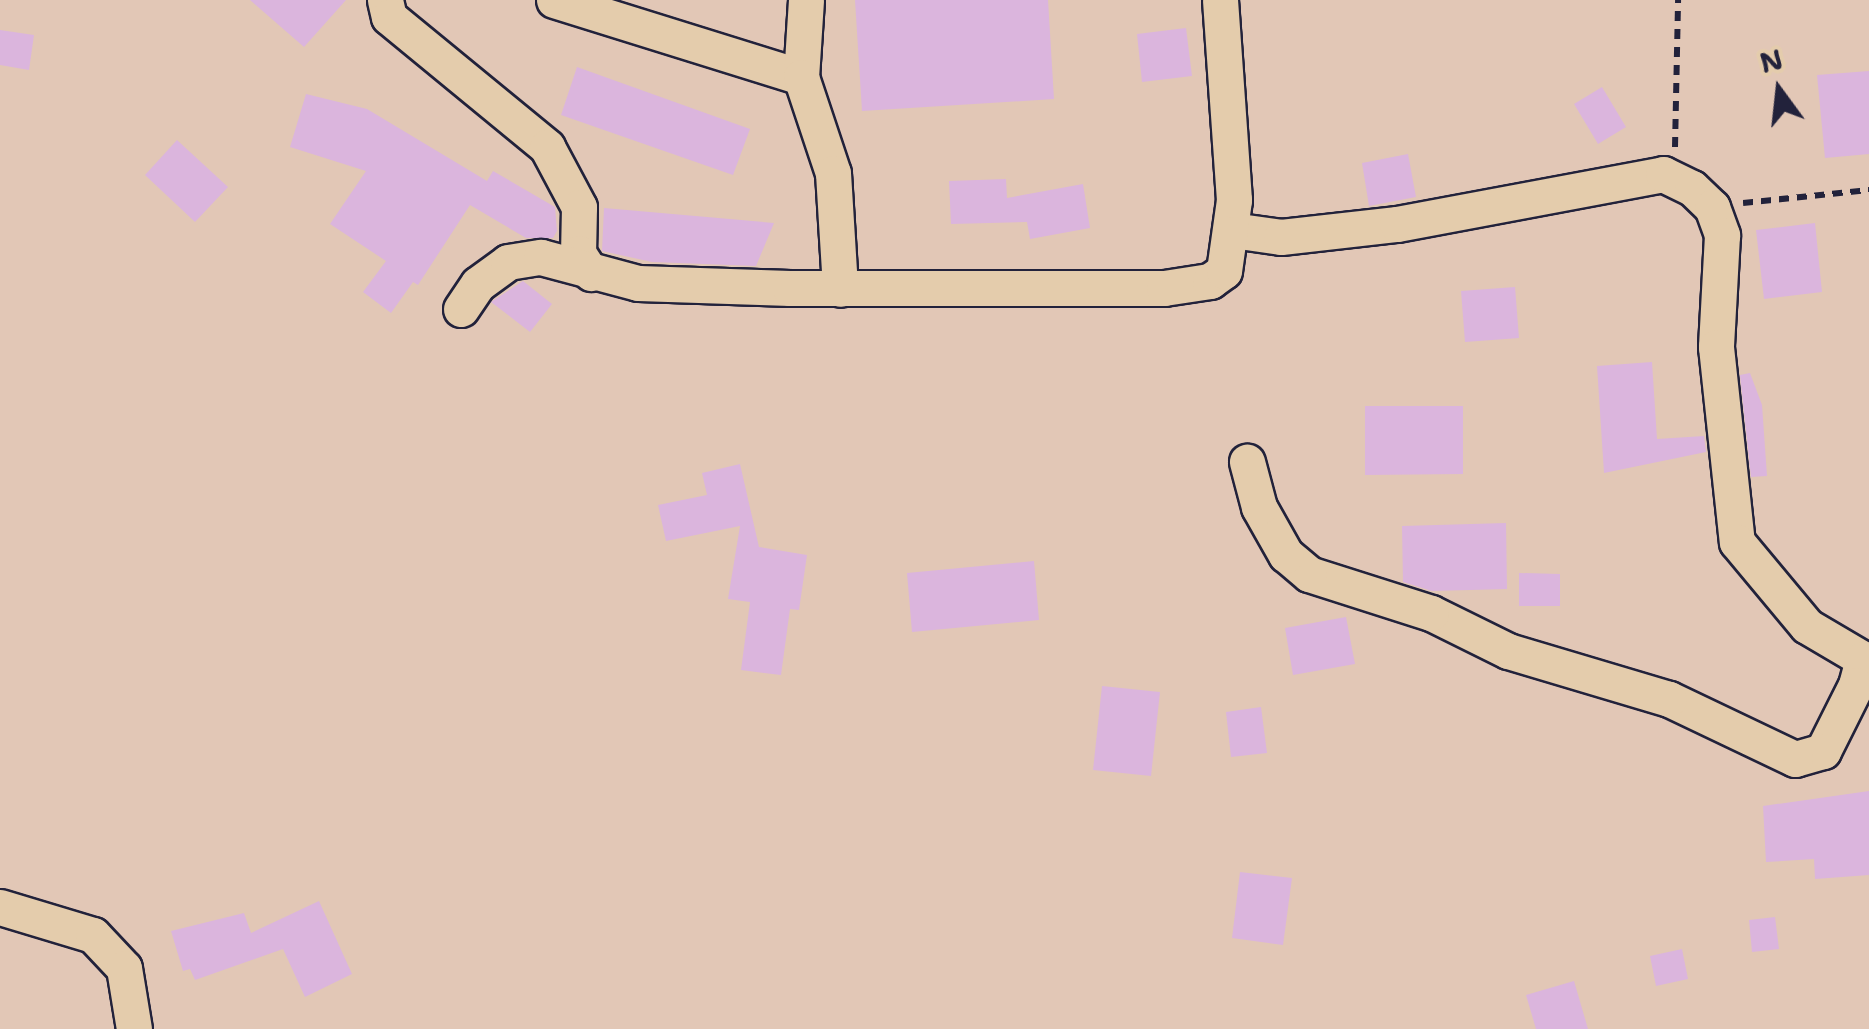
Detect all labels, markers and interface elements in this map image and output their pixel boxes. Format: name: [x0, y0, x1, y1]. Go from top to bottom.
north arrow: [1729, 40, 1829, 140]
text: N: [1756, 40, 1787, 82]

